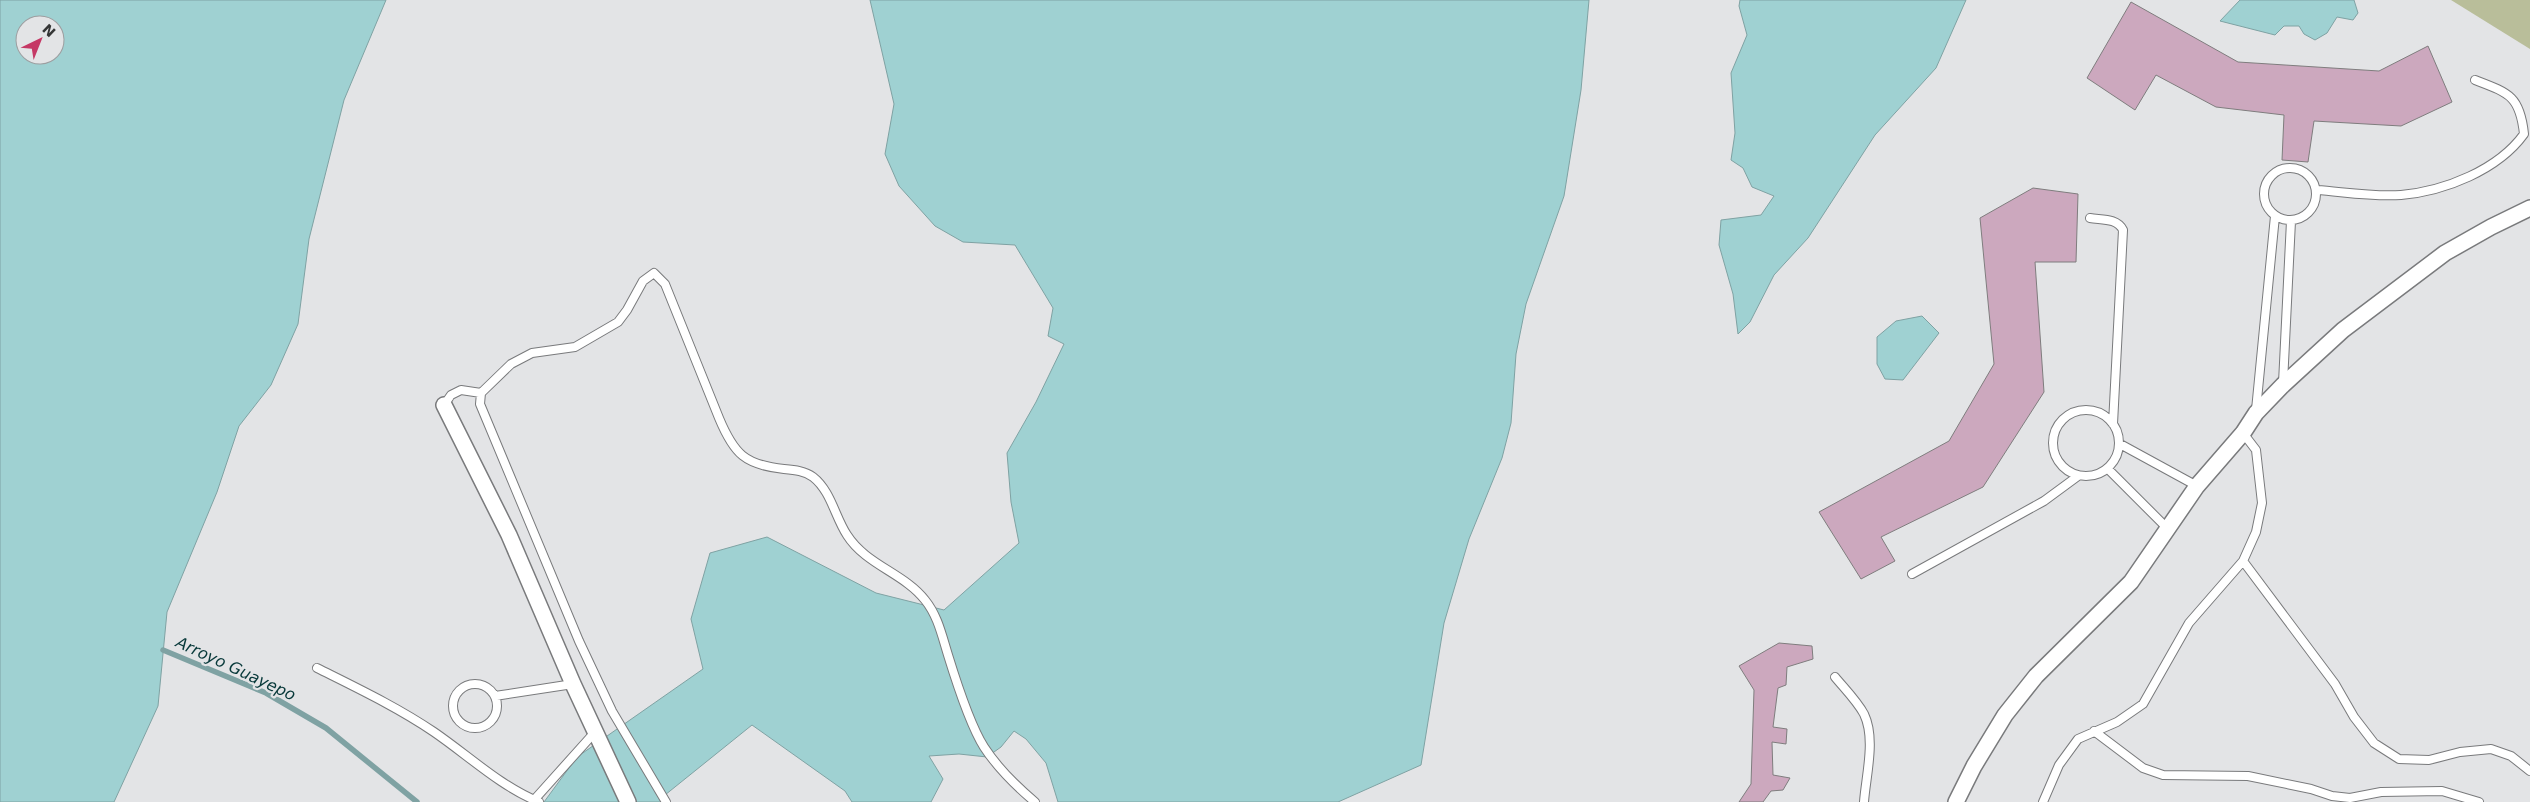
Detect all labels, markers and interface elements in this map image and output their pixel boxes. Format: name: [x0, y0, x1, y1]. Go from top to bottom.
north arrow: [15, 15, 65, 65]
text: N: [39, 21, 59, 40]
water label: Arroyo Guayepo: [172, 632, 299, 705]

